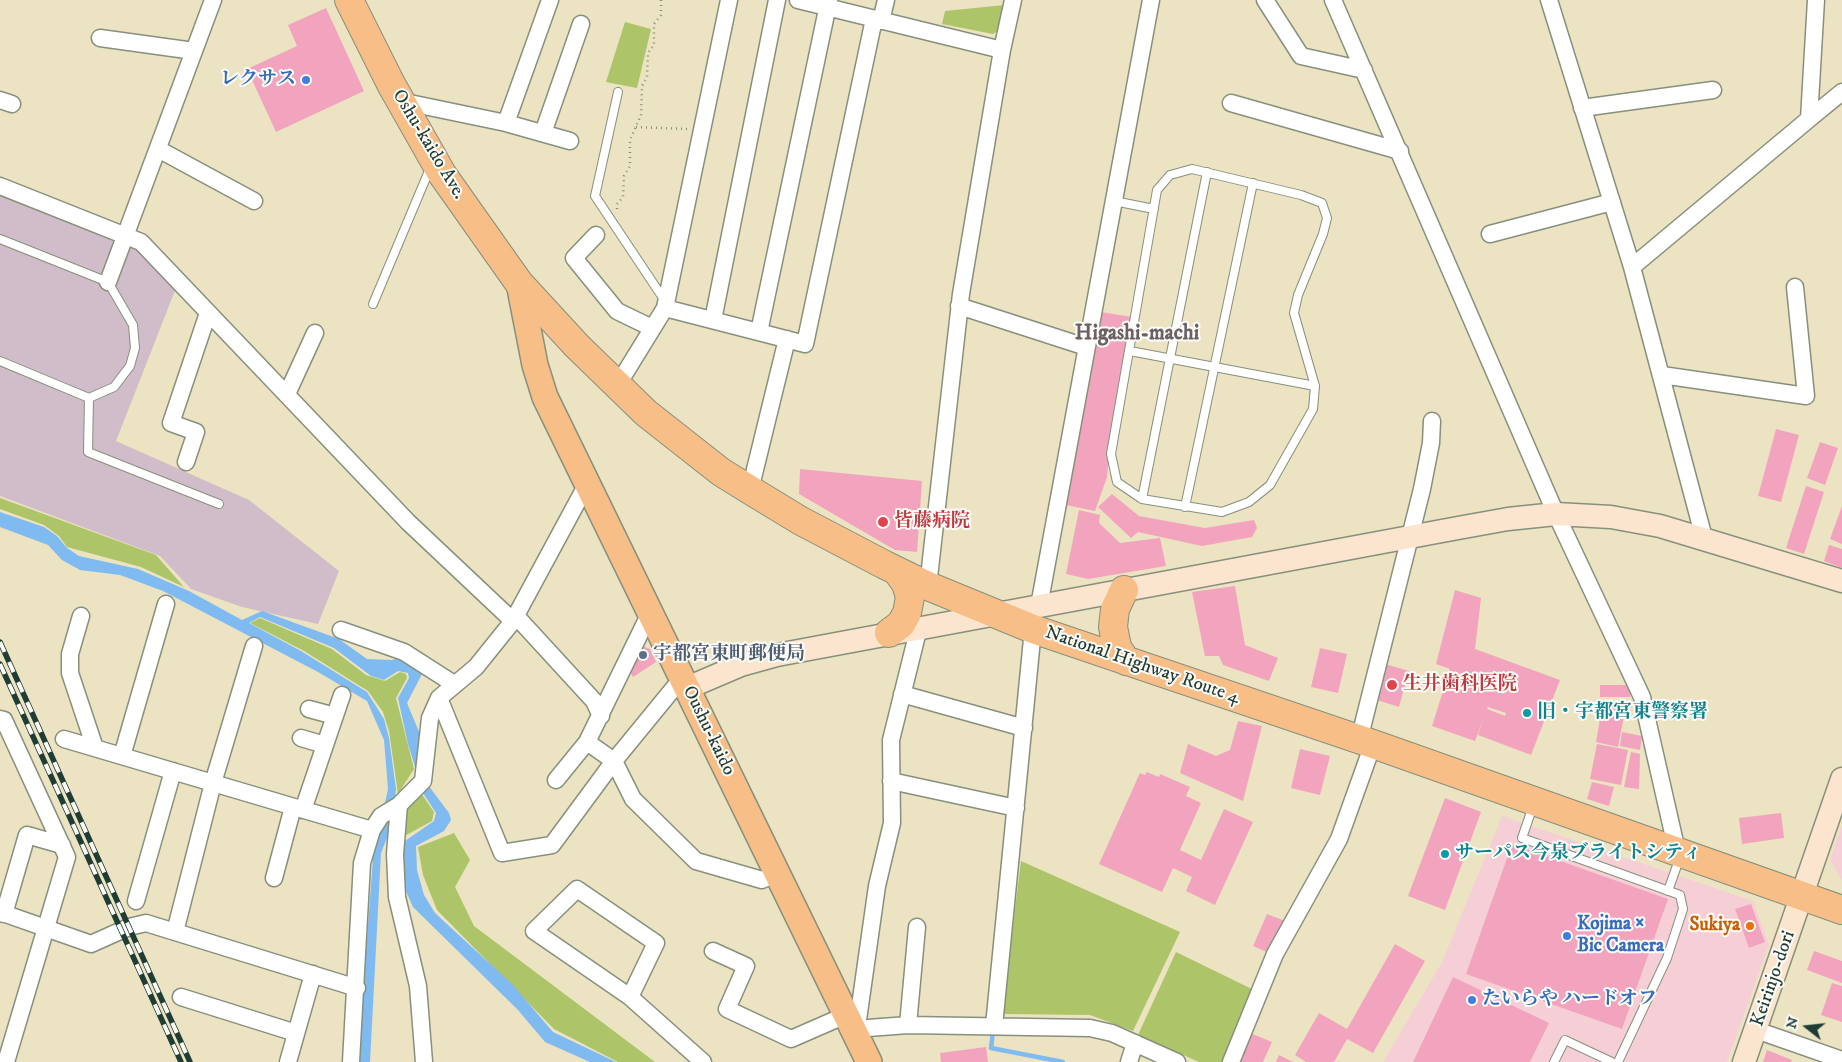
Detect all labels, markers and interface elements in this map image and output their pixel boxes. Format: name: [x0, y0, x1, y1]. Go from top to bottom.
place label: レクサス: [220, 69, 296, 91]
marker: レクサス: [300, 74, 312, 86]
street label: Oshu-kaido Ave.: [386, 86, 470, 204]
district label: Higashi-machi: [1075, 322, 1199, 348]
place label: 皆藤病院: [894, 511, 970, 533]
marker: 皆藤病院: [876, 515, 890, 529]
street label: National Highway Route 4: [1042, 622, 1242, 710]
place label: 宇都宮東町郵便局: [653, 644, 805, 666]
marker: 宇都宮東町郵便局: [637, 649, 649, 661]
place label: 生井歯科医院: [1403, 674, 1517, 696]
marker: 生井歯科医院: [1385, 678, 1399, 692]
street label: Oushu-kaido: [677, 682, 739, 780]
place label: 旧・宇都宮東警察署: [1537, 702, 1708, 724]
marker: 旧・宇都宮東警察署: [1521, 707, 1533, 719]
place label: サーパス今泉ブライトシティ: [1455, 843, 1702, 865]
marker: サーパス今泉ブライトシティ: [1439, 848, 1451, 860]
place label: Kojima × Bic Camera: [1577, 914, 1664, 958]
place label: Sukiya: [1689, 915, 1740, 937]
marker: Sukiya: [1744, 920, 1756, 932]
street label: Keirinjo-dori: [1747, 928, 1801, 1030]
marker: Kojima × Bic Camera: [1561, 930, 1573, 942]
place label: たいらや ハードオフ: [1482, 989, 1657, 1011]
marker: たいらや ハードオフ: [1466, 994, 1478, 1006]
north arrow: [1782, 1002, 1832, 1052]
text: N: [1782, 1015, 1803, 1031]

